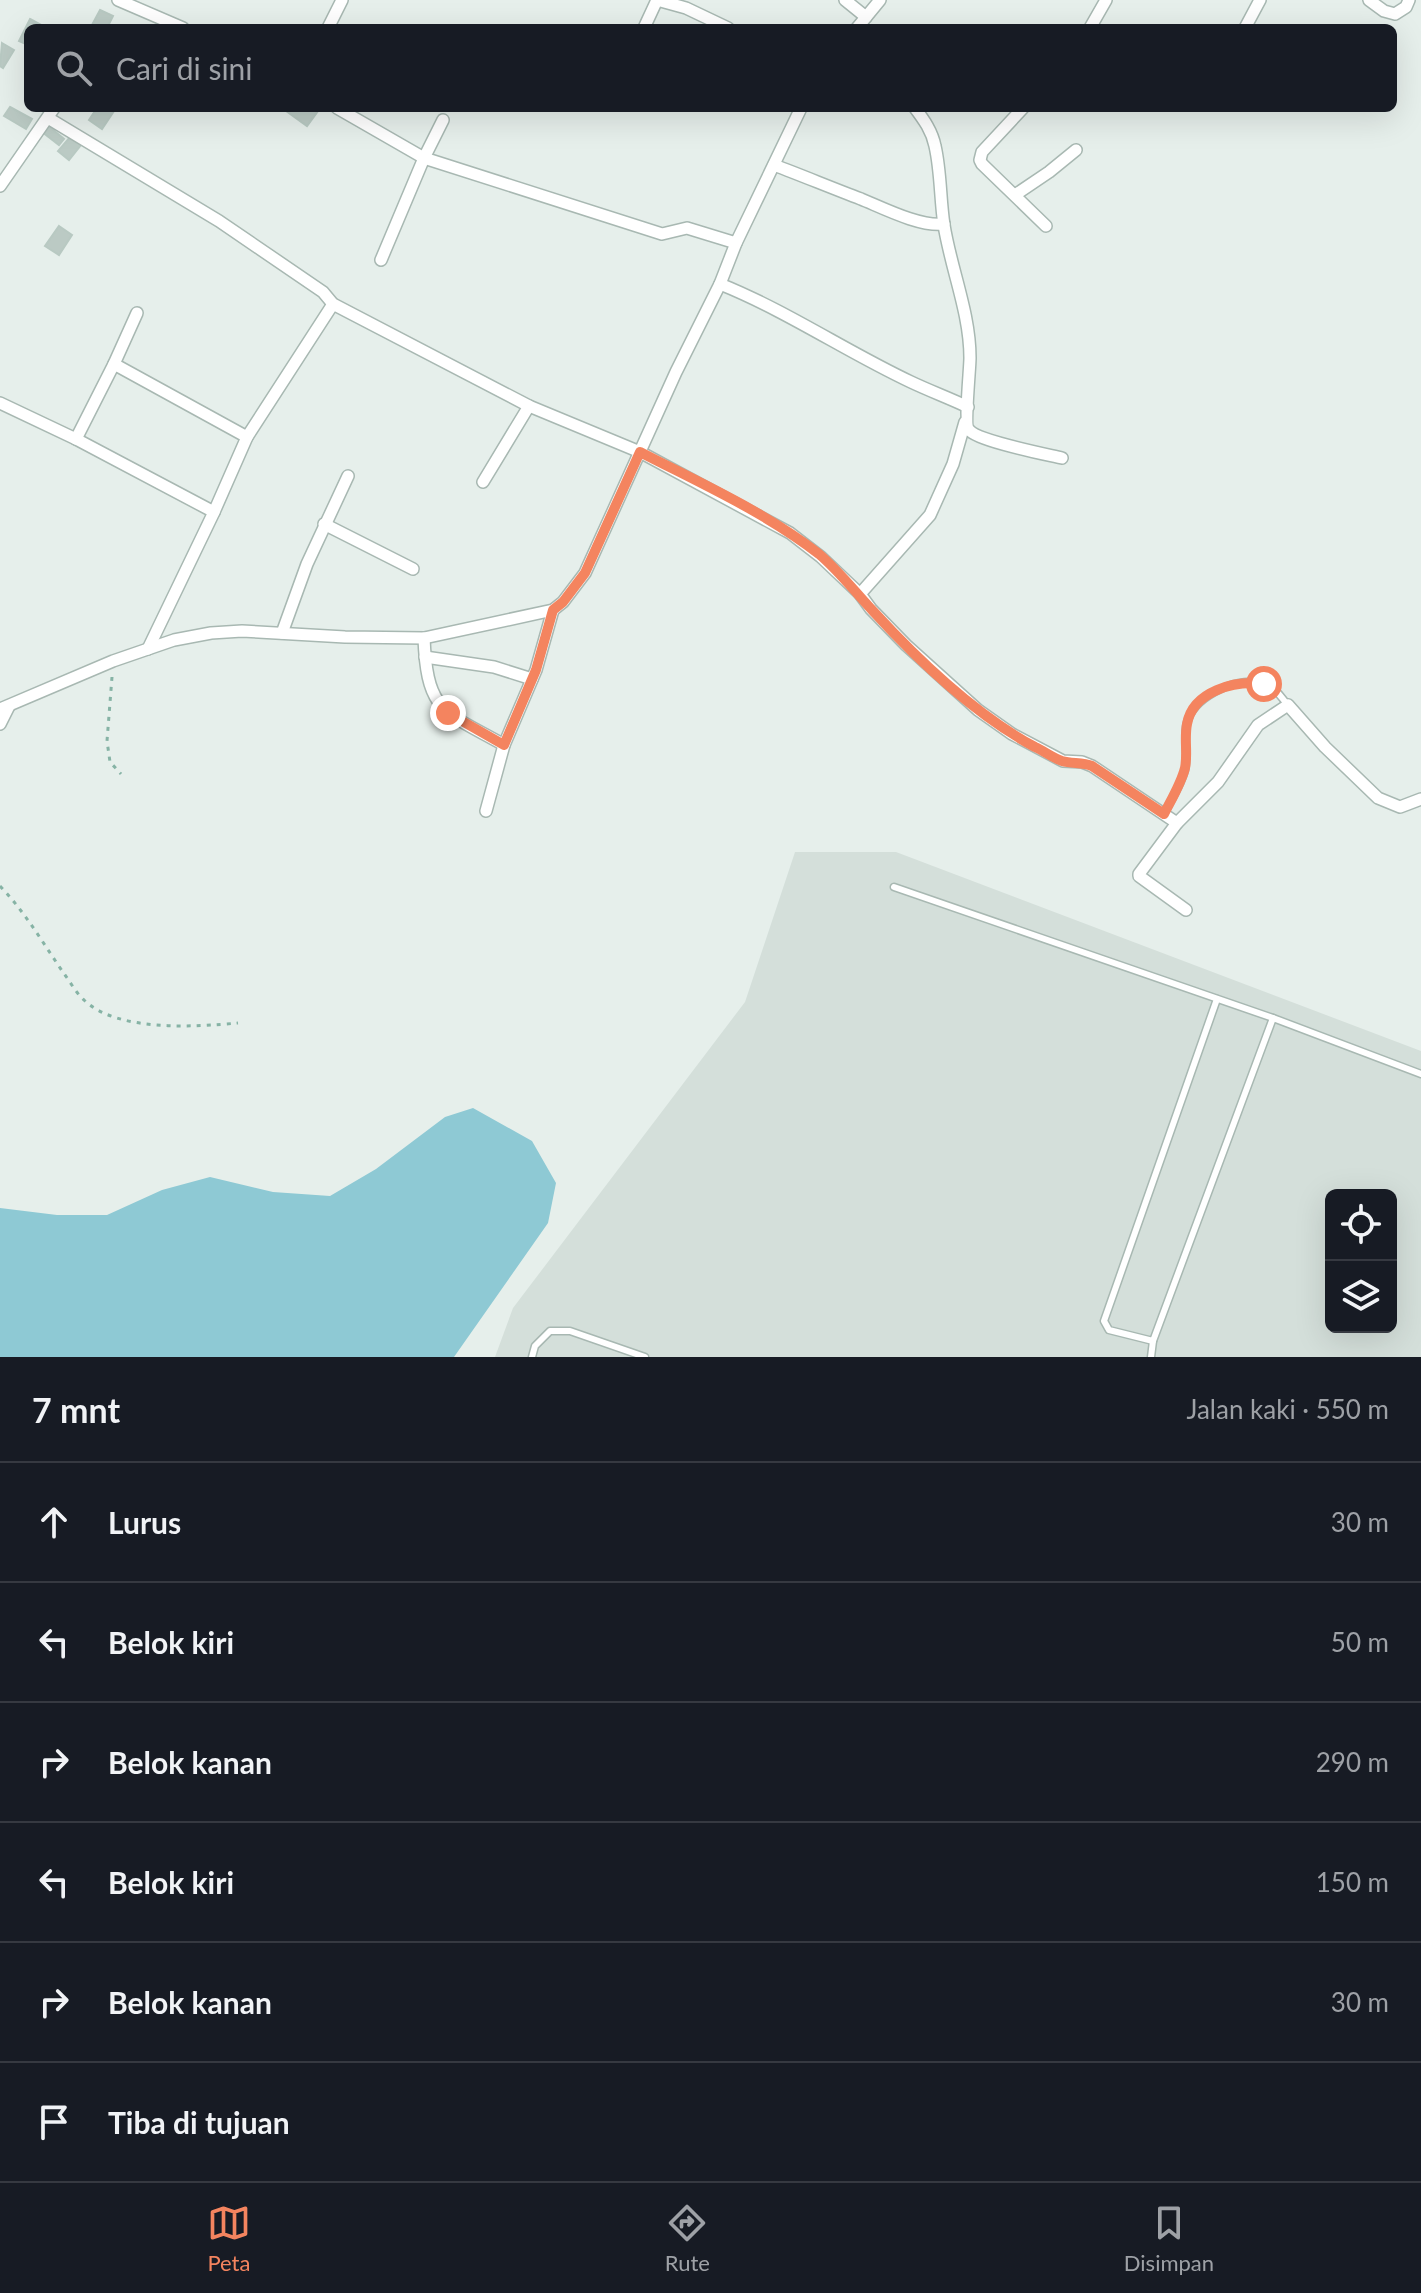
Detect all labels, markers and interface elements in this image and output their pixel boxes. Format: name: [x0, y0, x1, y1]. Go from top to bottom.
search box: [24, 24, 1397, 112]
icon: search: [52, 46, 96, 90]
text: Cari di sini: [116, 50, 253, 86]
route start: [1246, 666, 1282, 702]
route end: [430, 695, 466, 731]
map controls: [1325, 1189, 1397, 1333]
button: locate: [1325, 1189, 1397, 1261]
button: layers: [1325, 1261, 1397, 1333]
text: 7 mnt: [32, 1389, 120, 1430]
text: Jalan kaki · 550 m: [1186, 1393, 1389, 1425]
icon: ahead: [32, 1500, 76, 1544]
text: Lurus: [108, 1504, 181, 1540]
text: 30 m: [1331, 1506, 1389, 1538]
icon: left: [32, 1620, 76, 1664]
text: Belok kiri: [108, 1624, 234, 1660]
text: 50 m: [1331, 1626, 1389, 1658]
icon: right: [32, 1740, 76, 1784]
text: Belok kanan: [108, 1744, 272, 1780]
text: 290 m: [1316, 1746, 1389, 1778]
icon: left: [32, 1860, 76, 1904]
text: Belok kiri: [108, 1864, 234, 1900]
text: 150 m: [1316, 1866, 1389, 1898]
icon: right: [32, 1980, 76, 2024]
text: Belok kanan: [108, 1984, 272, 2020]
text: 30 m: [1331, 1986, 1389, 2018]
icon: arrive: [32, 2100, 76, 2144]
text: Tiba di tujuan: [108, 2104, 290, 2140]
tab: Peta: [207, 2201, 251, 2276]
tab: Rute: [665, 2201, 710, 2276]
tab: Disimpan: [1124, 2201, 1214, 2276]

